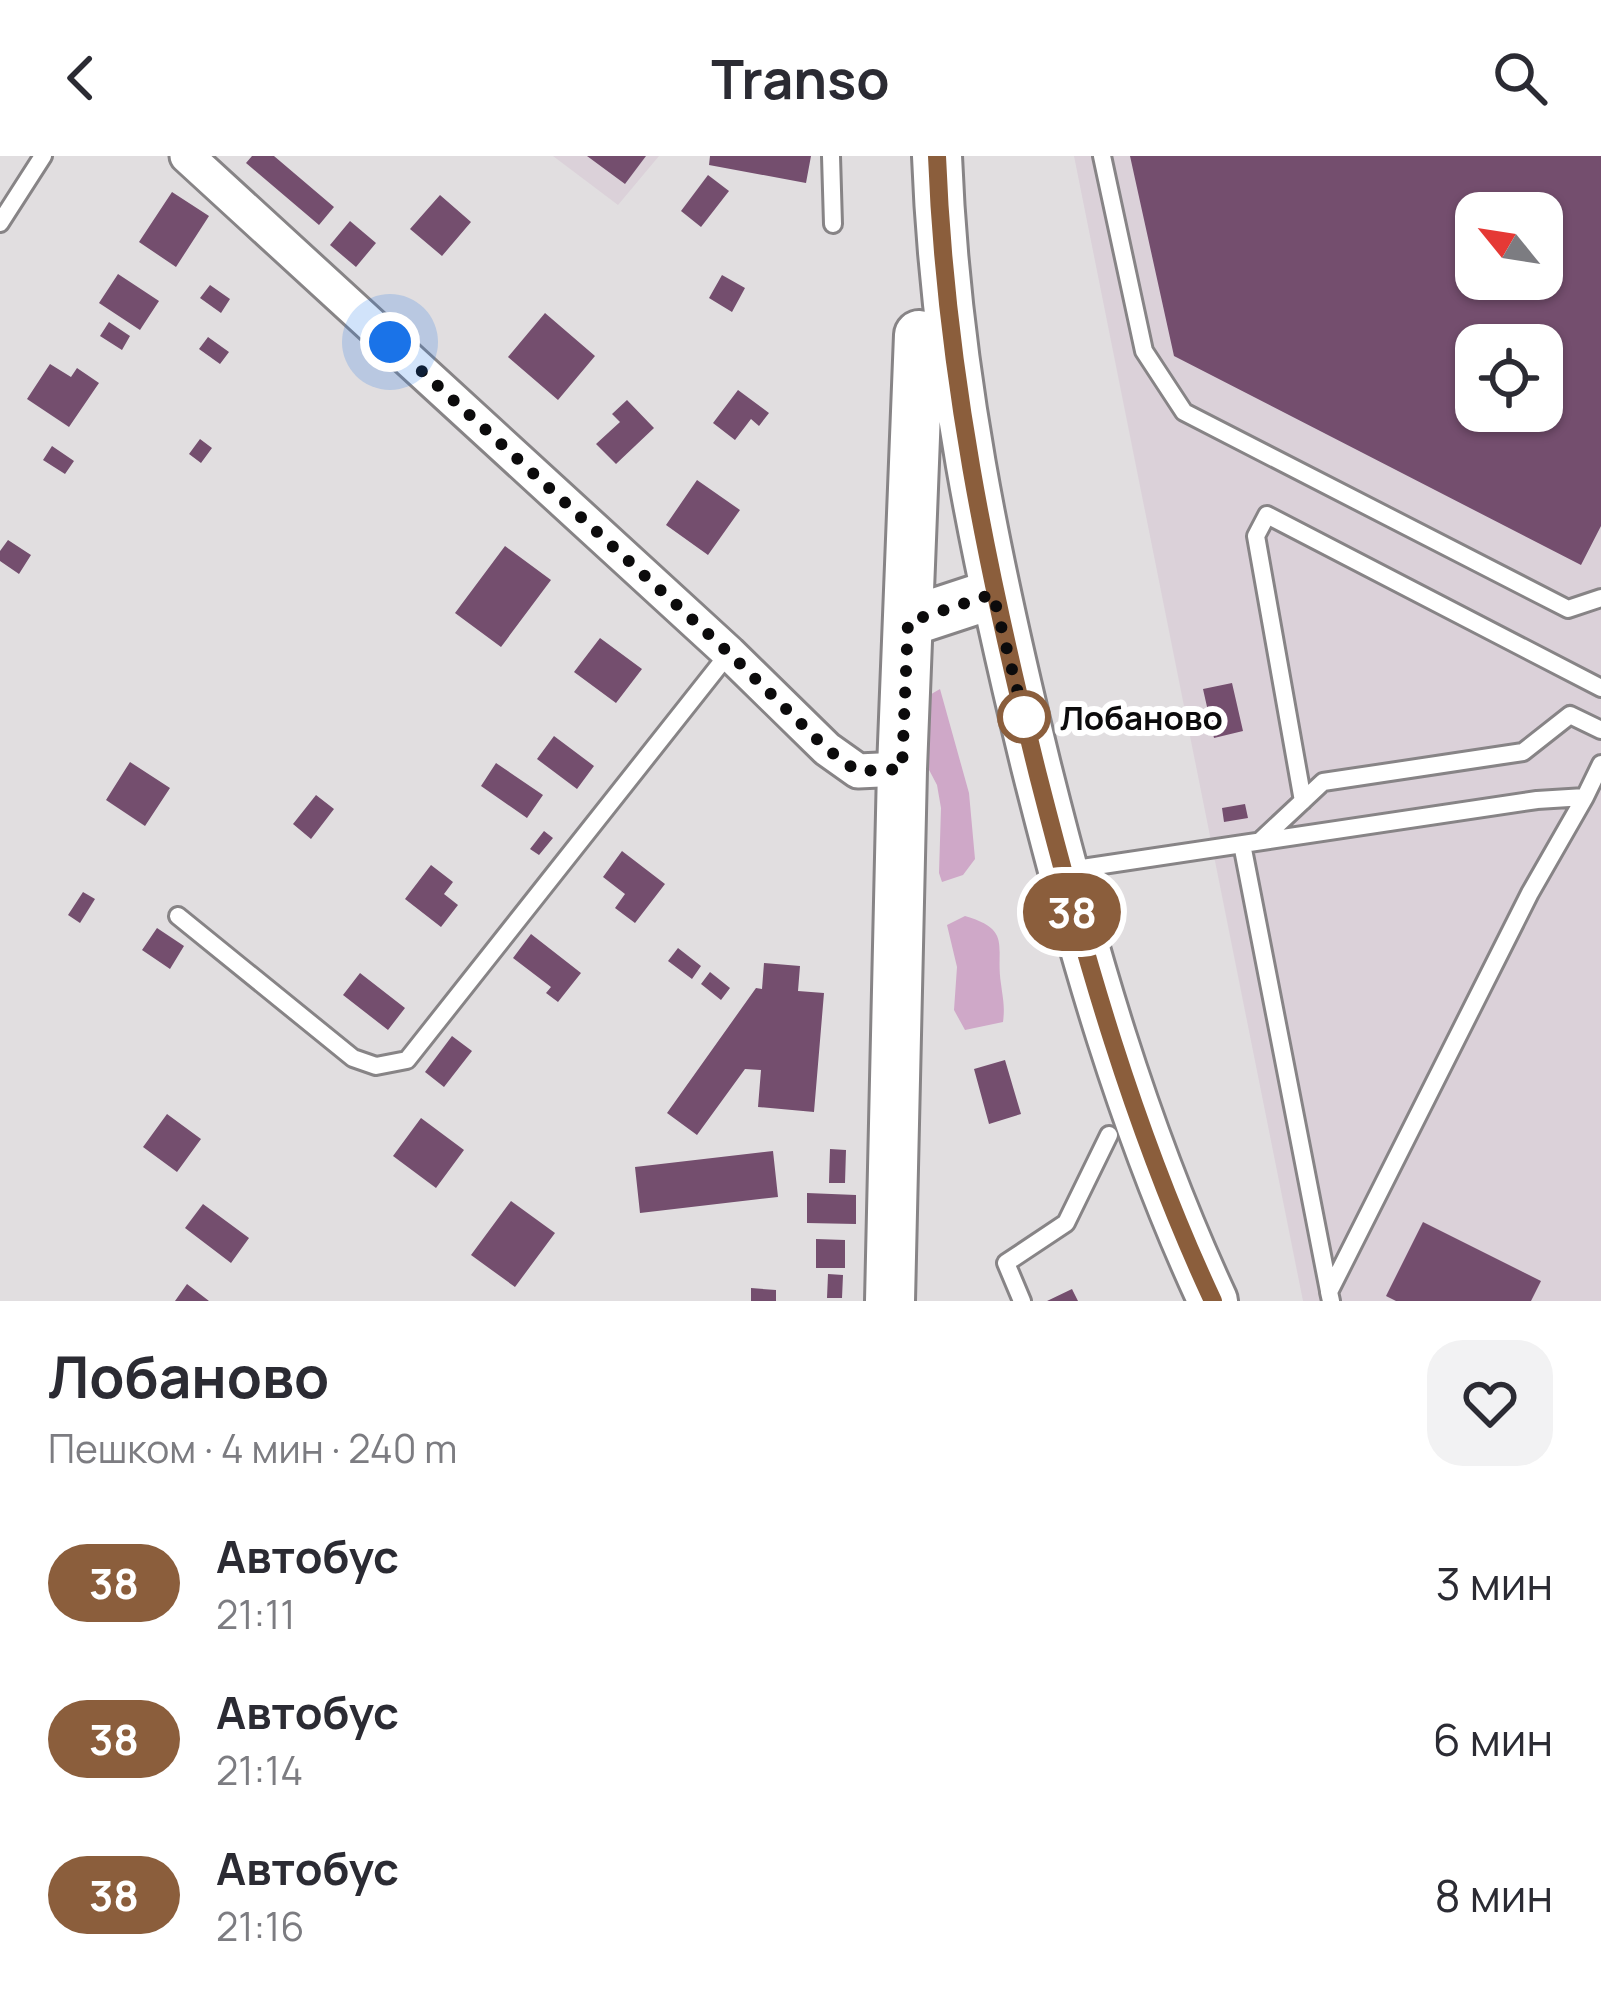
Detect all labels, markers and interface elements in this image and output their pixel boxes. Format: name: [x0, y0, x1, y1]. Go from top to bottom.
text: Transo: [711, 41, 890, 115]
icon: back: [48, 45, 114, 111]
icon: search: [1487, 45, 1553, 111]
north arrow: [1455, 192, 1563, 300]
map controls: [1455, 192, 1563, 432]
your location: [360, 312, 420, 372]
button: locate: [1455, 324, 1563, 432]
marker: Лобаново: [999, 692, 1049, 742]
place label: Лобаново: [1060, 695, 1223, 740]
line badge: 38: [1018, 873, 1126, 951]
text: 38: [1047, 883, 1097, 941]
text: Лобаново: [48, 1337, 329, 1415]
button: heart: [1427, 1340, 1553, 1466]
text: Пешком · 4 мин · 240 m: [48, 1421, 457, 1475]
text: Автобус: [216, 1525, 399, 1587]
text: 3 мин: [1436, 1552, 1553, 1614]
text: 38: [89, 1554, 139, 1612]
text: 21:11: [216, 1587, 296, 1641]
text: Автобус: [216, 1681, 399, 1743]
text: 6 мин: [1433, 1708, 1553, 1770]
text: 38: [89, 1710, 139, 1768]
text: 21:14: [216, 1743, 303, 1797]
text: Автобус: [216, 1837, 399, 1899]
text: 8 мин: [1435, 1864, 1553, 1926]
text: 38: [89, 1866, 139, 1924]
text: 21:16: [216, 1899, 305, 1953]

